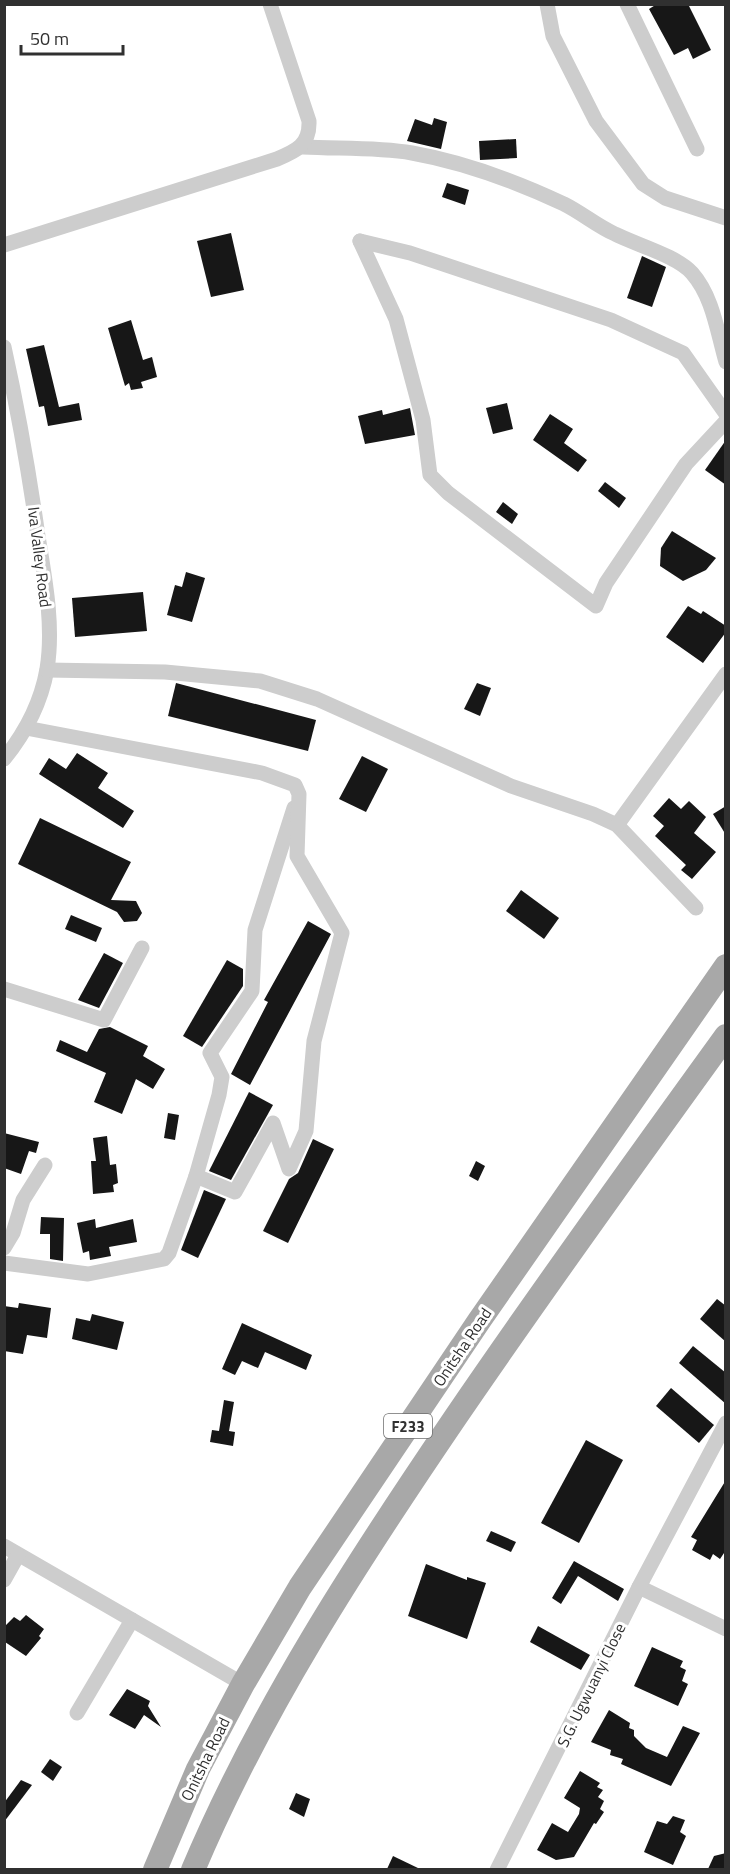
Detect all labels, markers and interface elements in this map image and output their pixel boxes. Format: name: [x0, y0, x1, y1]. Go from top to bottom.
scale bar: [21, 18, 123, 56]
text: 50 m: [30, 25, 69, 52]
street label: Iva Valley Road: [22, 505, 58, 609]
street label: Onitsha Road: [427, 1303, 497, 1391]
road number: F233: [384, 1414, 432, 1438]
street label: S.G. Ugwuanyi Close: [551, 1619, 631, 1751]
street label: Onitsha Road: [174, 1713, 236, 1805]

